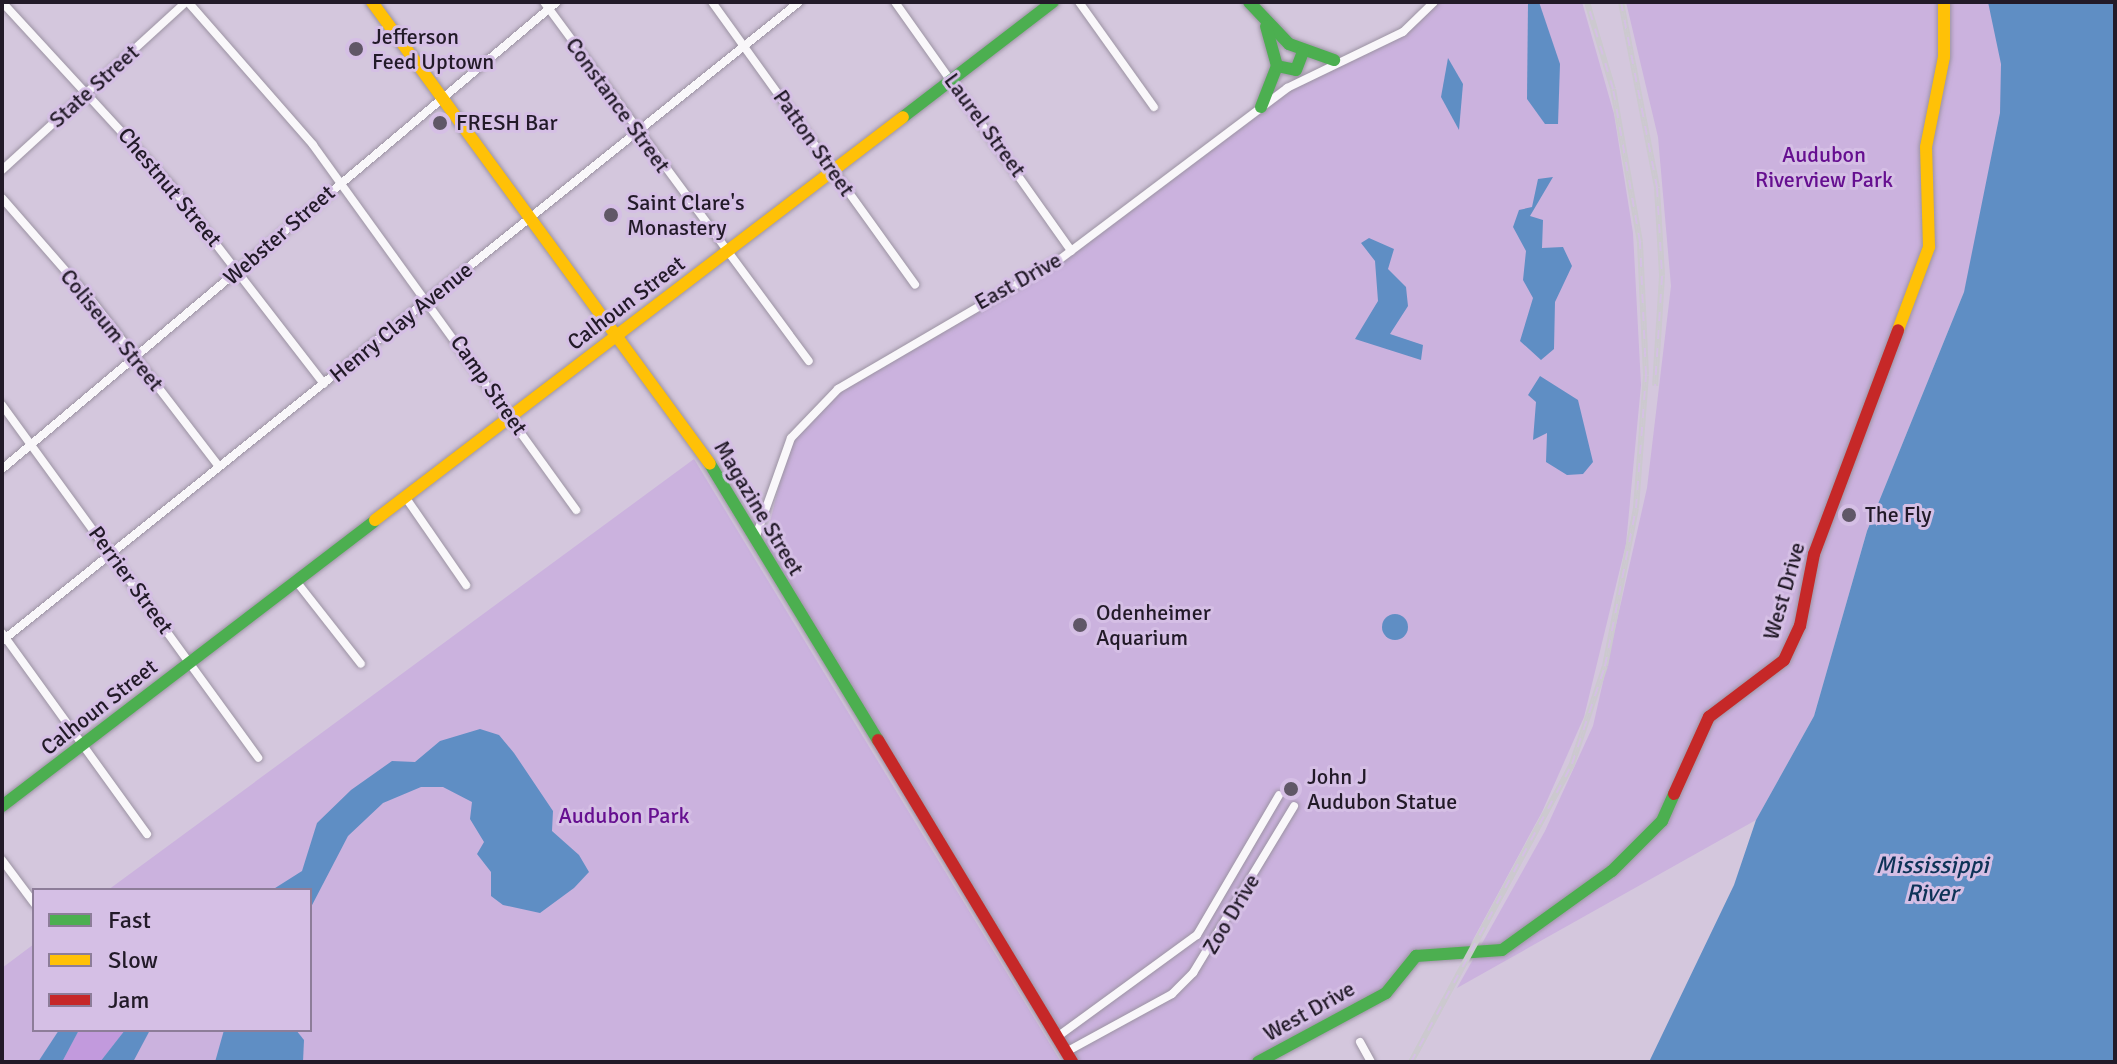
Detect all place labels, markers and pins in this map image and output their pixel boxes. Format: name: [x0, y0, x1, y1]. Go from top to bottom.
place label: Jefferson Feed Uptown: [372, 23, 494, 74]
marker: Jefferson Feed Uptown: [347, 40, 365, 58]
place label: FRESH Bar: [456, 110, 558, 136]
marker: FRESH Bar: [431, 114, 449, 132]
place label: Saint Clare's Monastery: [627, 189, 745, 240]
marker: Saint Clare's Monastery: [602, 206, 620, 224]
place label: The Fly: [1865, 502, 1932, 528]
marker: The Fly: [1840, 506, 1858, 524]
place label: Odenheimer Aquarium: [1096, 599, 1211, 650]
marker: Odenheimer Aquarium: [1071, 616, 1089, 634]
place label: John J Audubon Statue: [1307, 763, 1457, 814]
marker: John J Audubon Statue: [1282, 780, 1300, 798]

